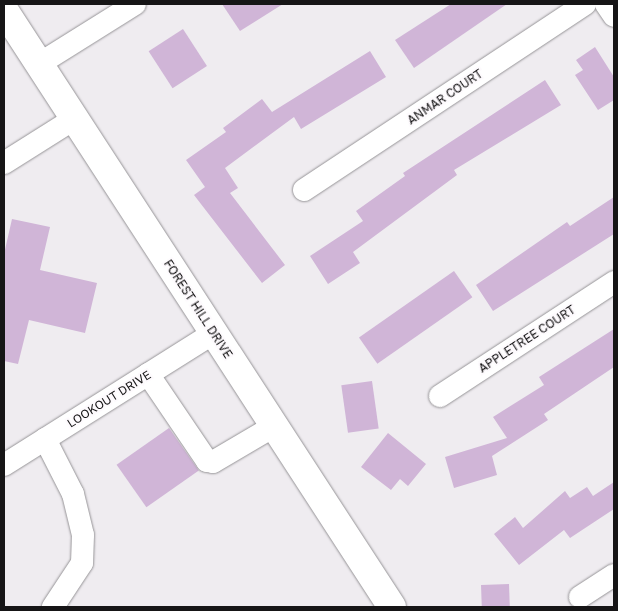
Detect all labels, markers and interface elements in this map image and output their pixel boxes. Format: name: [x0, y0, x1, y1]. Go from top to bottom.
street label: ANMAR COURT: [405, 66, 485, 128]
street label: FOREST HILL DRIVE: [161, 257, 235, 361]
street label: APPLETREE COURT: [476, 302, 578, 376]
street label: LOOKOUT DRIVE: [65, 367, 153, 431]

